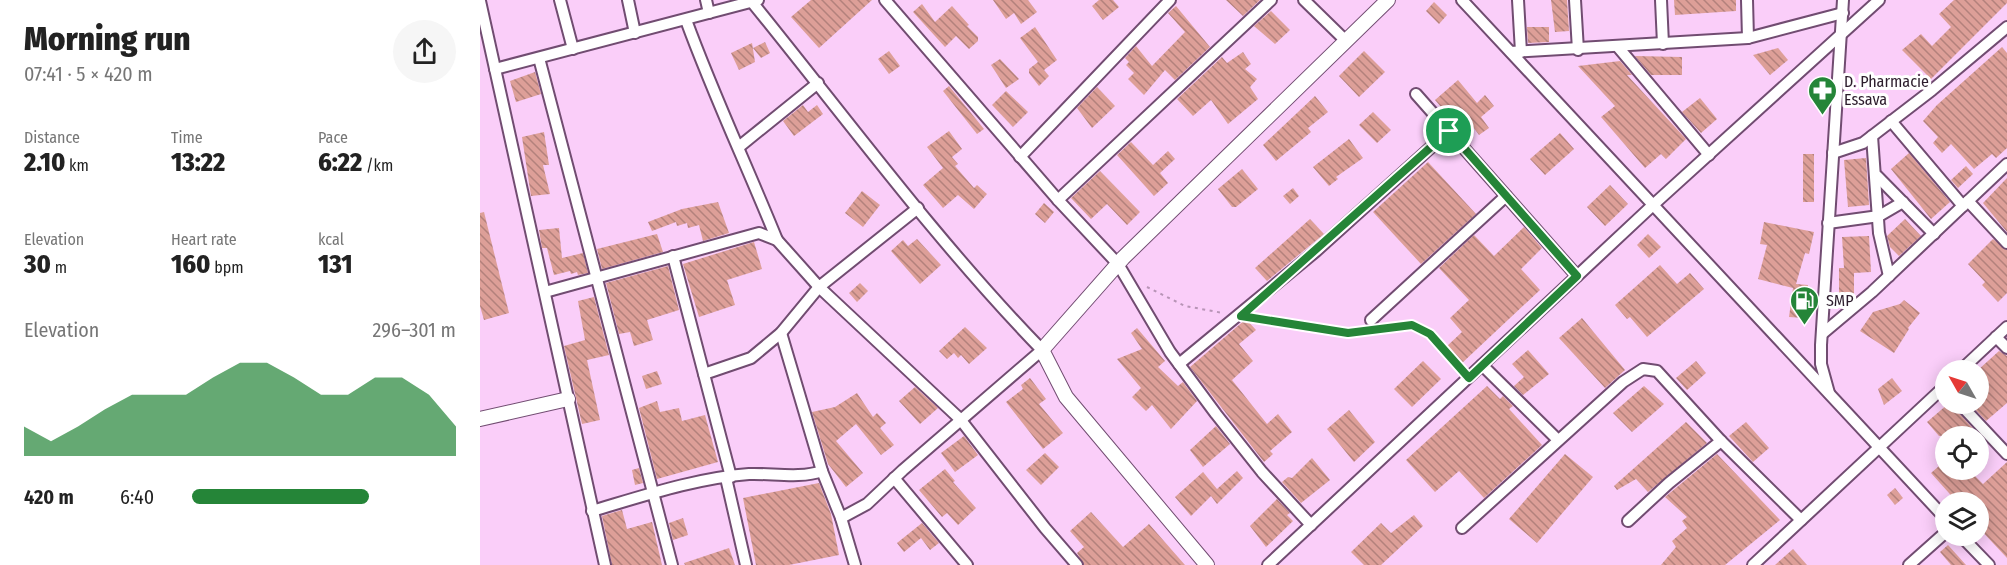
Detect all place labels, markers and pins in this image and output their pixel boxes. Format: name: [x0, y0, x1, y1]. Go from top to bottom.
place label: D. Pharmacie Essava: [1844, 72, 1929, 109]
pharmacy icon: D. Pharmacie Essava: [1807, 74, 1839, 116]
pin: [1423, 105, 1474, 156]
fuel station icon: SMP: [1789, 284, 1821, 326]
place label: SMP: [1826, 291, 1854, 310]

